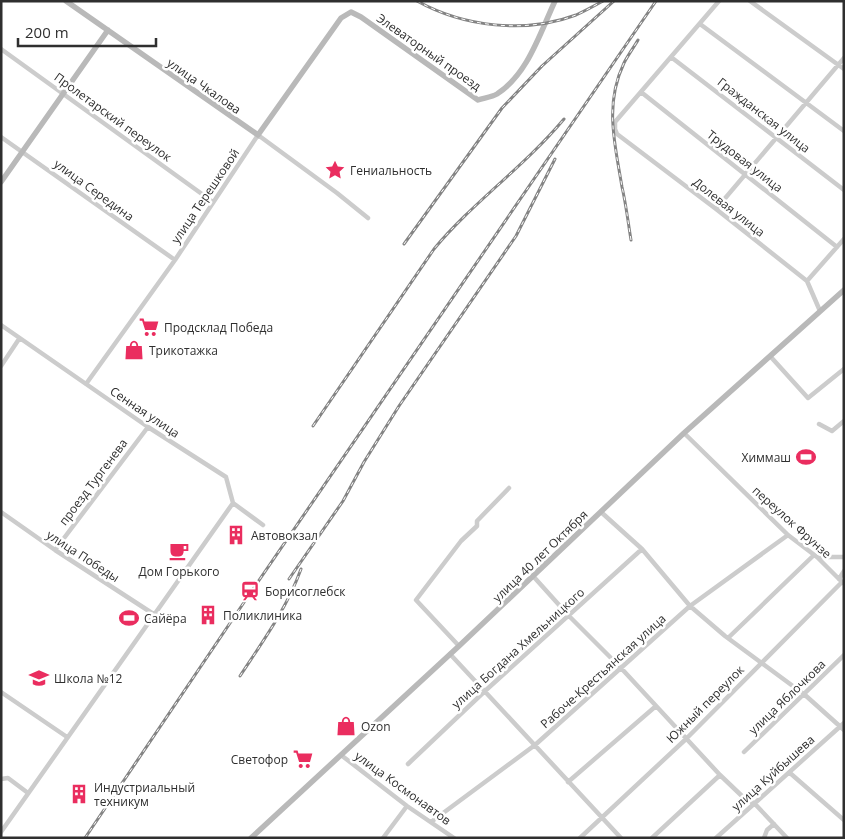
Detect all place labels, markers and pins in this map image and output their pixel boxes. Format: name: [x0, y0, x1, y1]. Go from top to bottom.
place icon: Гениальность: [324, 159, 346, 181]
place label: Гениальность: [350, 162, 432, 179]
supermarket icon: Продсклад Победа: [138, 316, 160, 338]
place label: Продсклад Победа: [164, 319, 273, 336]
shop icon: Трикотажка: [123, 339, 145, 361]
place label: Трикотажка: [149, 342, 218, 359]
sports icon: Химмаш: [795, 446, 817, 468]
place label: Химмаш: [741, 449, 791, 466]
building icon: Автовокзал: [225, 524, 247, 546]
place label: Автовокзал: [251, 527, 318, 544]
cafe icon: Дом Горького: [168, 540, 190, 562]
place label: Дом Горького: [138, 563, 220, 580]
station icon: Борисоглебск: [239, 580, 261, 602]
place label: Борисоглебск: [265, 583, 346, 600]
building icon: Поликлиника: [197, 604, 219, 626]
sports icon: Сайёра: [118, 607, 140, 629]
place label: Поликлиника: [223, 607, 302, 624]
place label: Сайёра: [144, 610, 187, 627]
school or university icon: Школа №12: [28, 667, 50, 689]
place label: Школа №12: [54, 670, 123, 687]
shop icon: Ozon: [335, 715, 357, 737]
place label: Ozon: [361, 718, 391, 735]
supermarket icon: Светофор: [292, 748, 314, 770]
place label: Светофор: [231, 751, 288, 768]
place label: Индустриальный техникум: [94, 779, 195, 810]
building icon: Индустриальный техникум: [68, 783, 90, 805]

